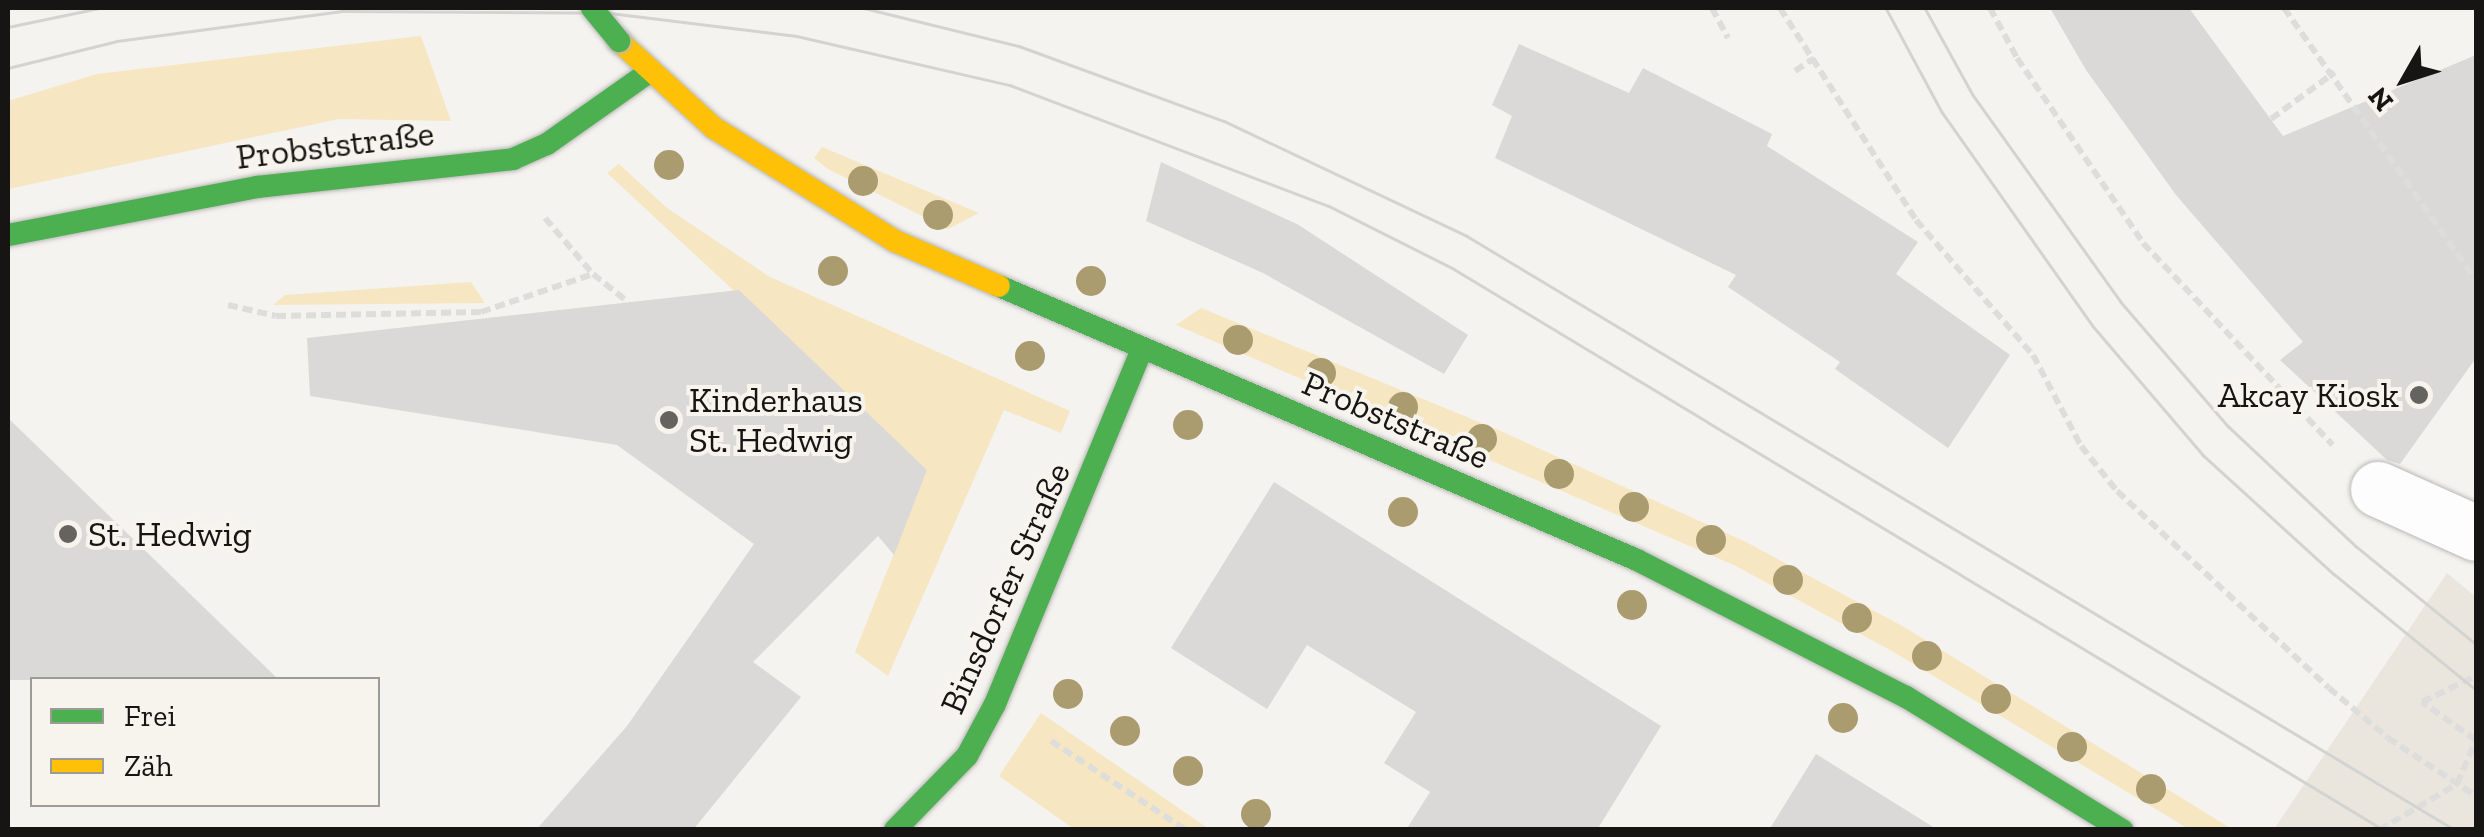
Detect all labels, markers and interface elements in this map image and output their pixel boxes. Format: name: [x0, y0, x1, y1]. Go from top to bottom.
north arrow: [2354, 30, 2454, 130]
text: N: [2361, 81, 2400, 118]
street label: Probststraße: [234, 112, 436, 178]
street label: Probststraße: [1296, 362, 1496, 478]
place label: Akcay Kiosk: [2217, 374, 2399, 416]
place label: Kinderhaus St. Hedwig: [689, 379, 863, 461]
marker: Akcay Kiosk: [2408, 384, 2430, 406]
marker: Kinderhaus St. Hedwig: [658, 409, 680, 431]
street label: Binsdorfer Straße: [931, 456, 1079, 720]
place label: St. Hedwig: [88, 513, 252, 555]
marker: St. Hedwig: [57, 523, 79, 545]
legend: [30, 677, 380, 807]
text: Frei: [124, 698, 176, 734]
text: Zäh: [124, 748, 173, 784]

